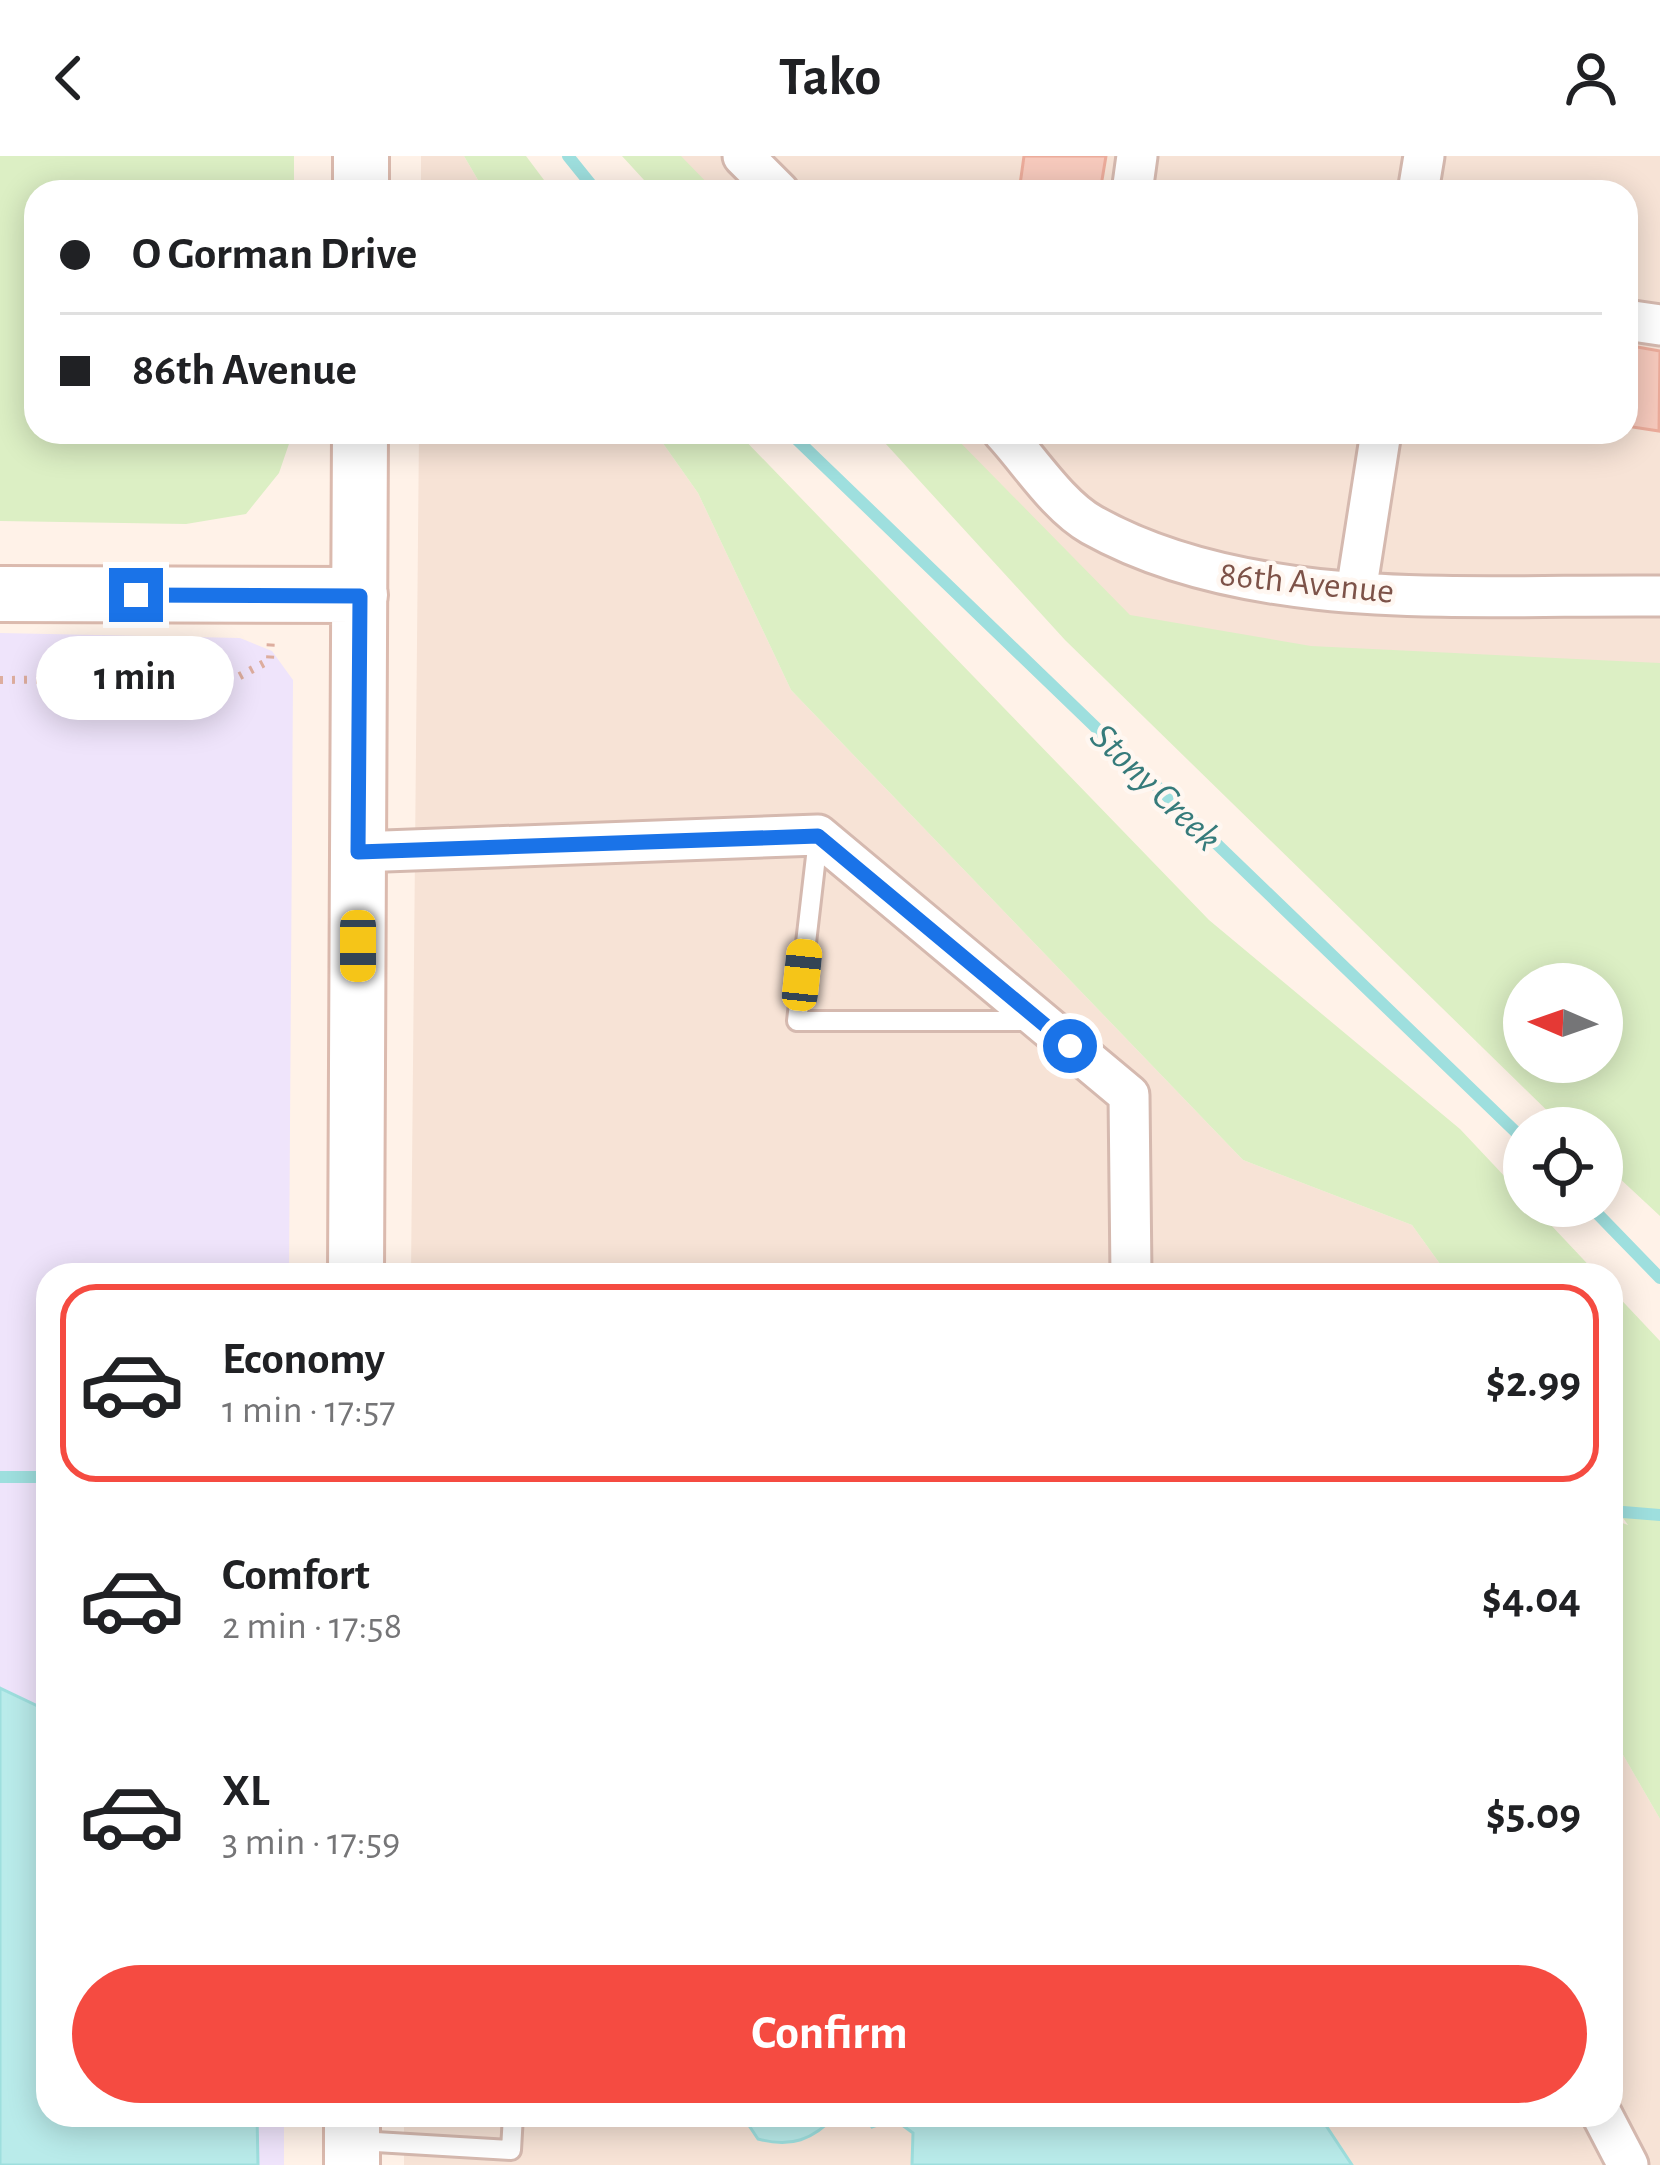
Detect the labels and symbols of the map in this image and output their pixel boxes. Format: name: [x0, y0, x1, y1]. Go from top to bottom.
street label: 86th Avenue: [1218, 556, 1396, 610]
route end: [109, 568, 163, 622]
callout: 1 min: [37, 637, 235, 721]
water label: Stony Creek: [1083, 717, 1228, 859]
car: [340, 910, 376, 982]
car: [780, 937, 824, 1013]
north arrow: [1503, 963, 1623, 1083]
route start: [1043, 1019, 1097, 1073]

